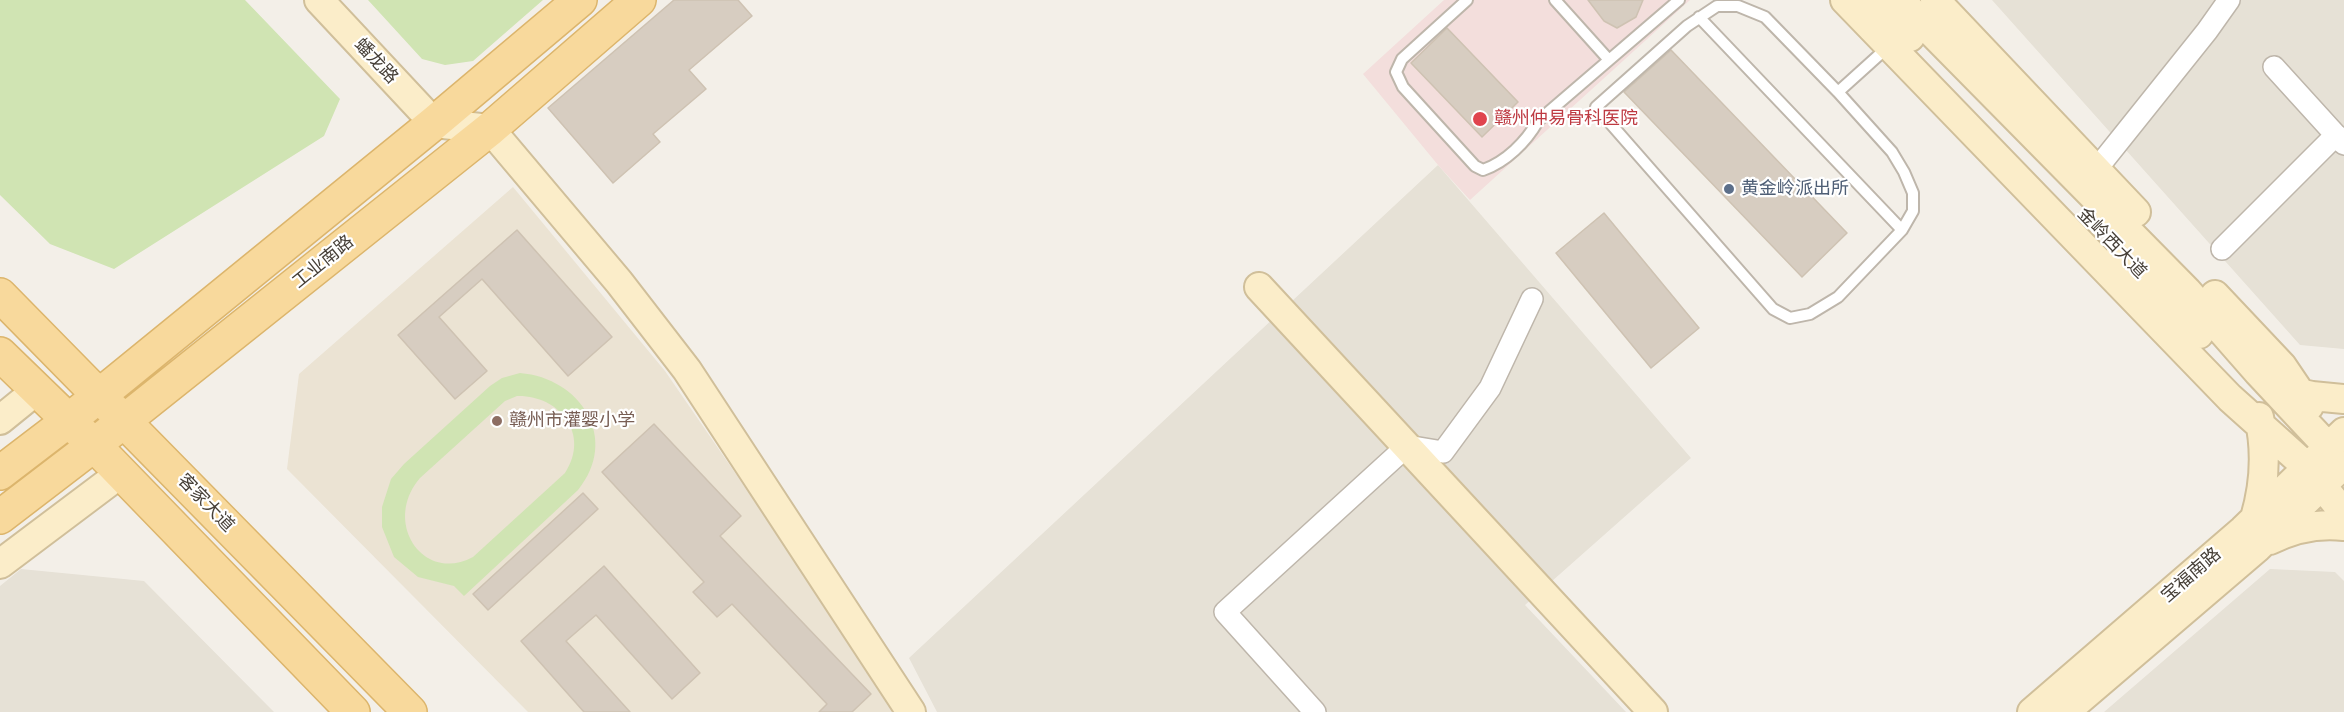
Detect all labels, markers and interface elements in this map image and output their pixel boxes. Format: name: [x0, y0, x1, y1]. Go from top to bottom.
street label: 蟠龙路: [350, 34, 402, 88]
place label: 赣州仲易骨科医院: [1494, 108, 1638, 130]
marker: 赣州仲易骨科医院: [1471, 110, 1489, 128]
place label: 黄金岭派出所: [1741, 178, 1849, 200]
marker: 黄金岭派出所: [1722, 182, 1736, 196]
street label: 金岭西大道: [2073, 203, 2151, 283]
street label: 工业南路: [288, 231, 358, 293]
place label: 赣州市灌婴小学: [509, 410, 635, 432]
marker: 赣州市灌婴小学: [490, 414, 504, 428]
street label: 客家大道: [173, 470, 239, 536]
street label: 宝福南路: [2157, 543, 2225, 607]

